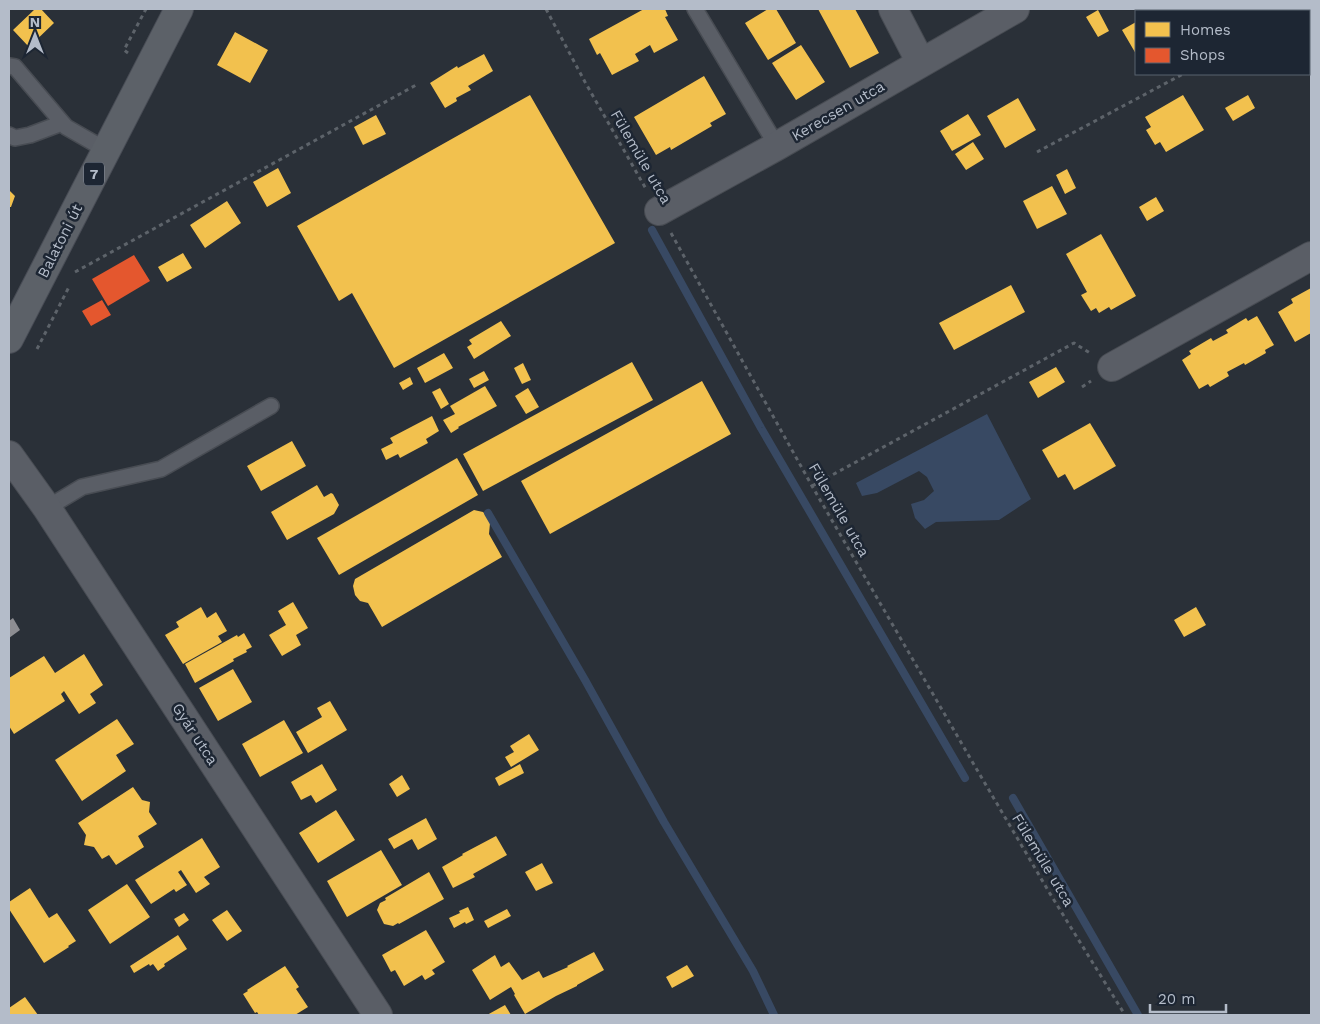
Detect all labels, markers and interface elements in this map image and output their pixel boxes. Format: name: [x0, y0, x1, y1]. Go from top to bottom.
north arrow: [10, 10, 60, 60]
legend: [1135, 10, 1310, 75]
text: N: [30, 14, 40, 30]
text: Homes: [1180, 21, 1231, 39]
text: Shops: [1180, 46, 1225, 64]
street label: Kerecsen utca: [788, 77, 888, 145]
street label: Fülemüle utca: [607, 107, 675, 208]
road number: 7: [84, 162, 104, 185]
street label: Balatoni út: [34, 201, 87, 281]
street label: Fülemüle utca: [805, 460, 873, 561]
street label: Gyár utca: [168, 700, 222, 769]
street label: Fülemüle utca: [1008, 810, 1078, 910]
scale bar: [1150, 982, 1226, 1014]
text: 20 m: [1158, 990, 1196, 1008]

